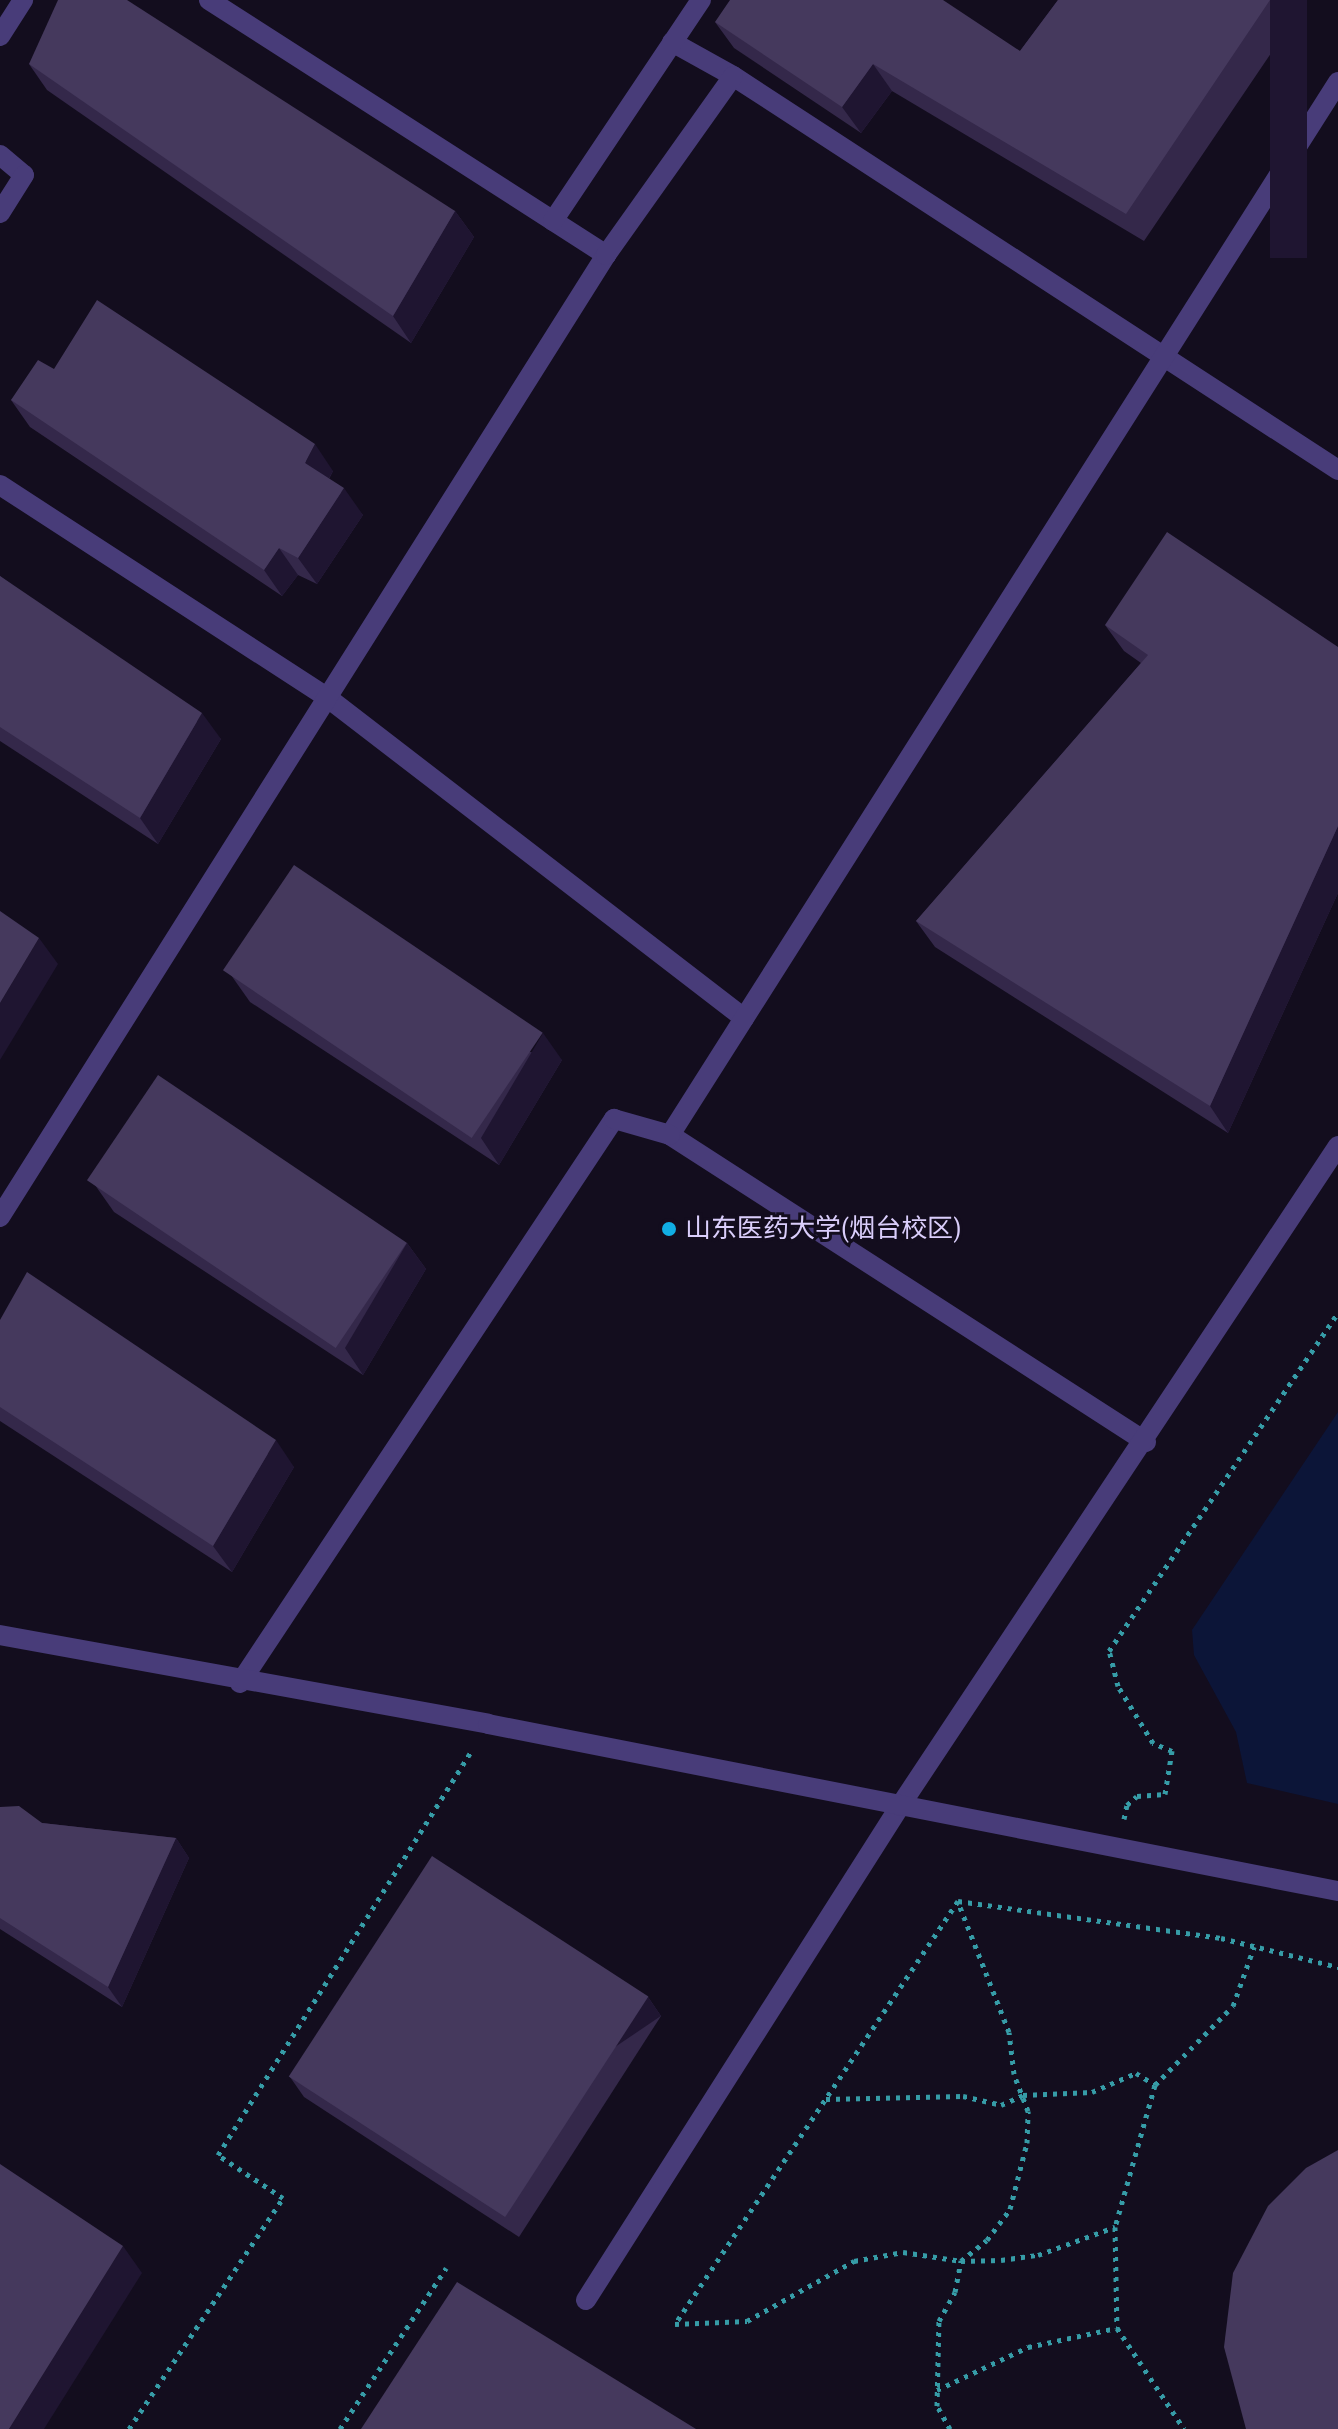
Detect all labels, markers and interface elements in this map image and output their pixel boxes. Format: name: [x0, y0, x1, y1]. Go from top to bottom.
place label: 山东医药大学(烟台校区): [685, 1213, 961, 1245]
marker: 山东医药大学(烟台校区): [660, 1220, 678, 1238]

